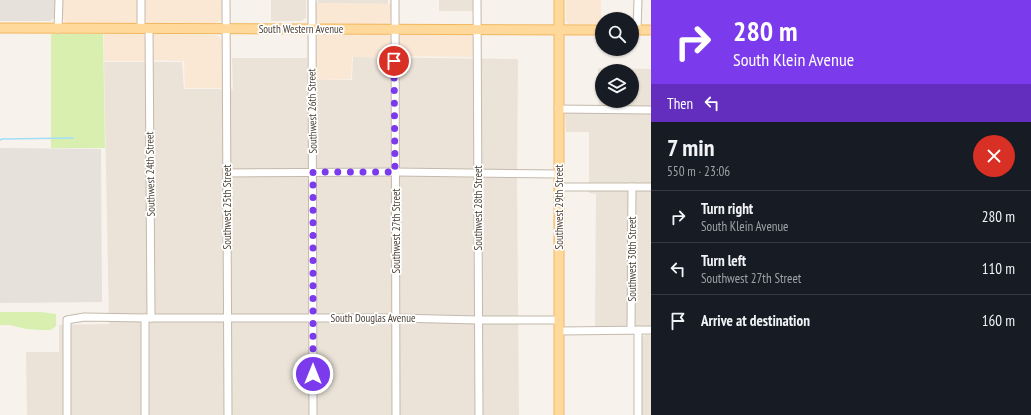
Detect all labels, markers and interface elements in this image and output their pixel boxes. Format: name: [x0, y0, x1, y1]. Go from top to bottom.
map controls: [595, 12, 639, 108]
button: search: [595, 12, 639, 56]
text: 280 m: [733, 12, 797, 49]
icon: right: [667, 16, 719, 68]
street label: South Western Avenue: [259, 22, 344, 36]
pin: [377, 44, 411, 78]
text: South Klein Avenue: [733, 48, 854, 71]
icon: arrive: [383, 50, 405, 72]
button: layers: [595, 64, 639, 108]
street label: Southwest 26th Street: [304, 68, 320, 154]
icon: left: [701, 92, 723, 114]
text: Then: [667, 94, 693, 113]
street label: Southwest 24th Street: [142, 131, 158, 217]
text: 7 min: [667, 132, 714, 163]
button: close: [973, 135, 1015, 177]
text: 550 m · 23:06: [667, 163, 730, 180]
street label: Southwest 25th Street: [220, 165, 234, 249]
street label: Southwest 29th Street: [552, 165, 566, 249]
street label: Southwest 28th Street: [471, 166, 485, 250]
street label: Southwest 27th Street: [389, 189, 403, 273]
text: Turn right: [701, 199, 753, 218]
icon: right: [667, 206, 689, 228]
text: 280 m: [982, 207, 1015, 226]
street label: Southwest 30th Street: [625, 217, 639, 301]
text: South Klein Avenue: [701, 218, 789, 235]
text: Turn left: [701, 251, 746, 270]
icon: left: [667, 258, 689, 280]
text: 110 m: [982, 259, 1015, 278]
text: Southwest 27th Street: [701, 270, 801, 287]
icon: arrive: [667, 310, 689, 332]
street label: South Douglas Avenue: [330, 311, 416, 325]
text: Arrive at destination: [701, 311, 810, 330]
text: 160 m: [982, 311, 1015, 330]
position arrow: [292, 353, 334, 395]

